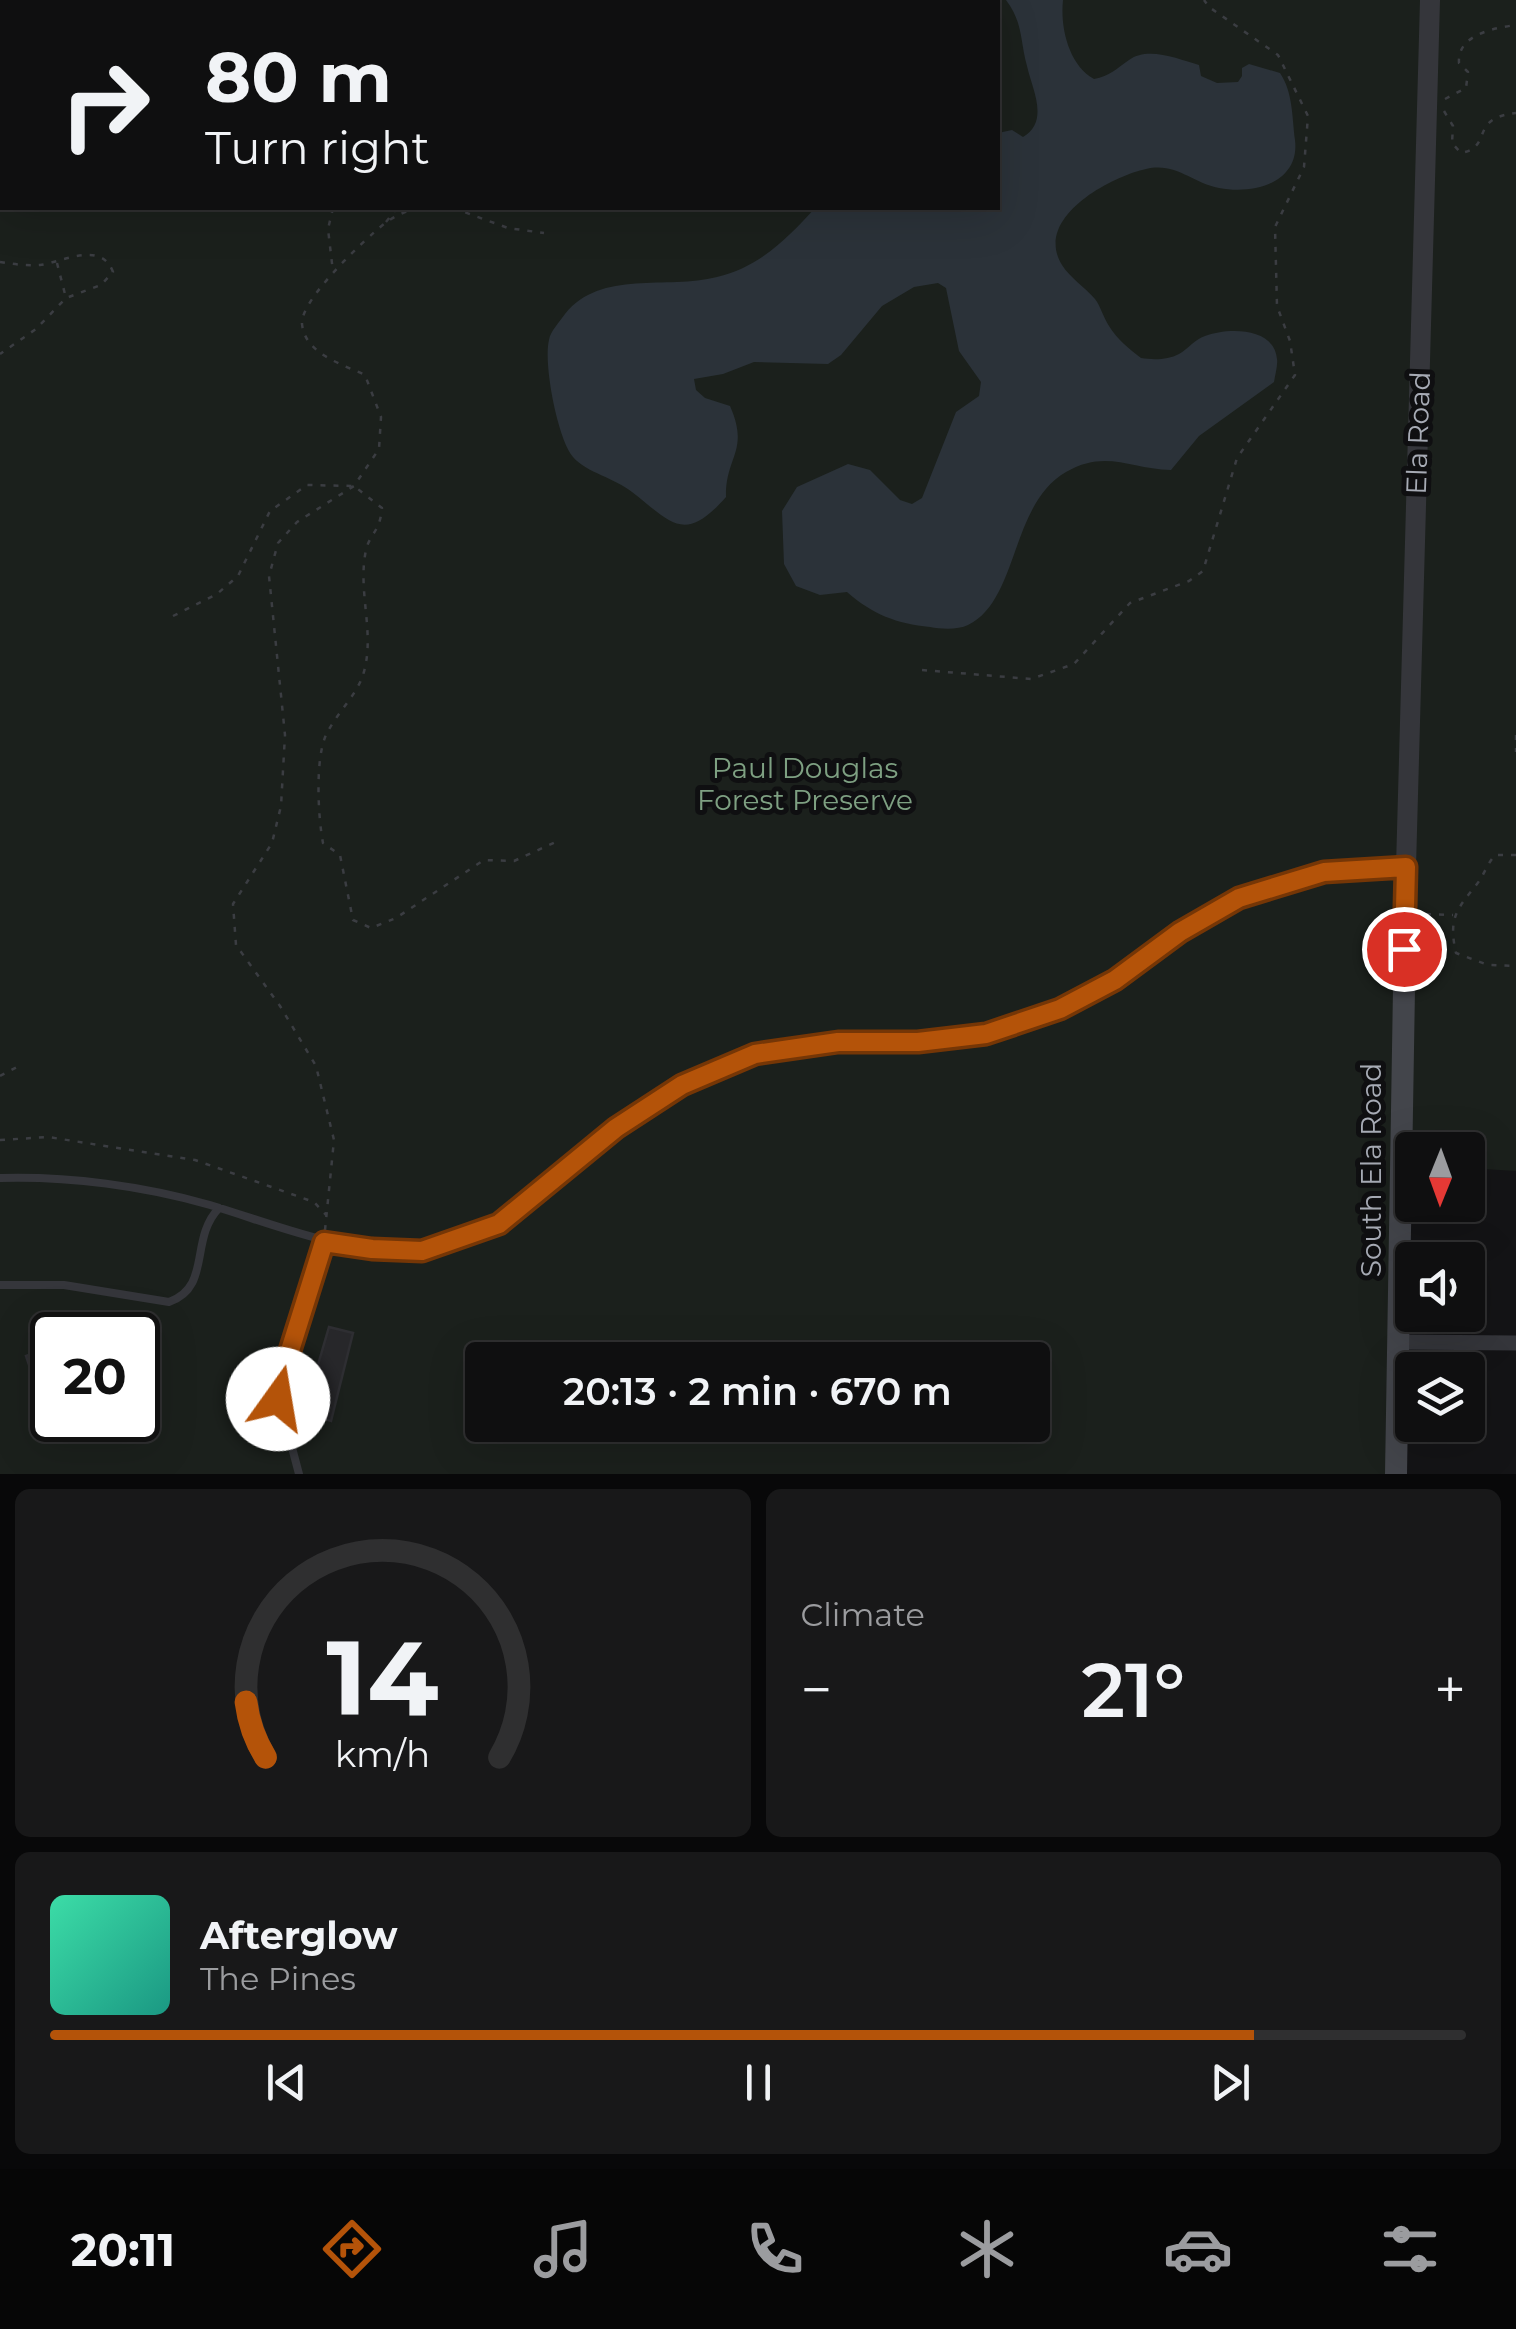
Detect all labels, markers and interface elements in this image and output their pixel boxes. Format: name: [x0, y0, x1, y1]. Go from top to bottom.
text: 80 m: [205, 34, 392, 120]
icon: right: [40, 40, 170, 170]
text: Turn right: [205, 120, 430, 175]
street label: Ela Road: [1399, 371, 1437, 495]
park label: Paul Douglas Forest Preserve: [697, 751, 913, 817]
pin: [1362, 907, 1447, 992]
icon: arrive: [1377, 922, 1432, 977]
street label: South Ela Road: [1354, 1063, 1388, 1277]
north arrow: [1395, 1132, 1485, 1222]
map controls: [1395, 1132, 1485, 1442]
button: sound: [1395, 1242, 1485, 1332]
speed limit sign: 20: [30, 1312, 160, 1442]
position arrow: [226, 1347, 330, 1451]
button: layers: [1395, 1352, 1485, 1442]
text: 20:13 · 2 min · 670 m: [563, 1368, 952, 1415]
text: Climate: [801, 1595, 925, 1634]
text: 14: [327, 1614, 439, 1741]
text: 21°: [1081, 1644, 1185, 1736]
text: −: [801, 1656, 832, 1723]
text: +: [1434, 1656, 1466, 1723]
text: km/h: [335, 1732, 430, 1776]
text: Afterglow: [200, 1912, 398, 1959]
text: The Pines: [200, 1959, 356, 1998]
icon: previous: [259, 2055, 314, 2110]
icon: pause: [731, 2055, 786, 2110]
icon: next: [1203, 2055, 1258, 2110]
icon: directions: [317, 2214, 387, 2284]
icon: music: [528, 2214, 598, 2284]
icon: phone: [740, 2214, 810, 2284]
icon: climate: [952, 2214, 1022, 2284]
icon: car: [1163, 2214, 1233, 2284]
icon: filters: [1375, 2214, 1445, 2284]
text: 20:11: [71, 2222, 175, 2277]

